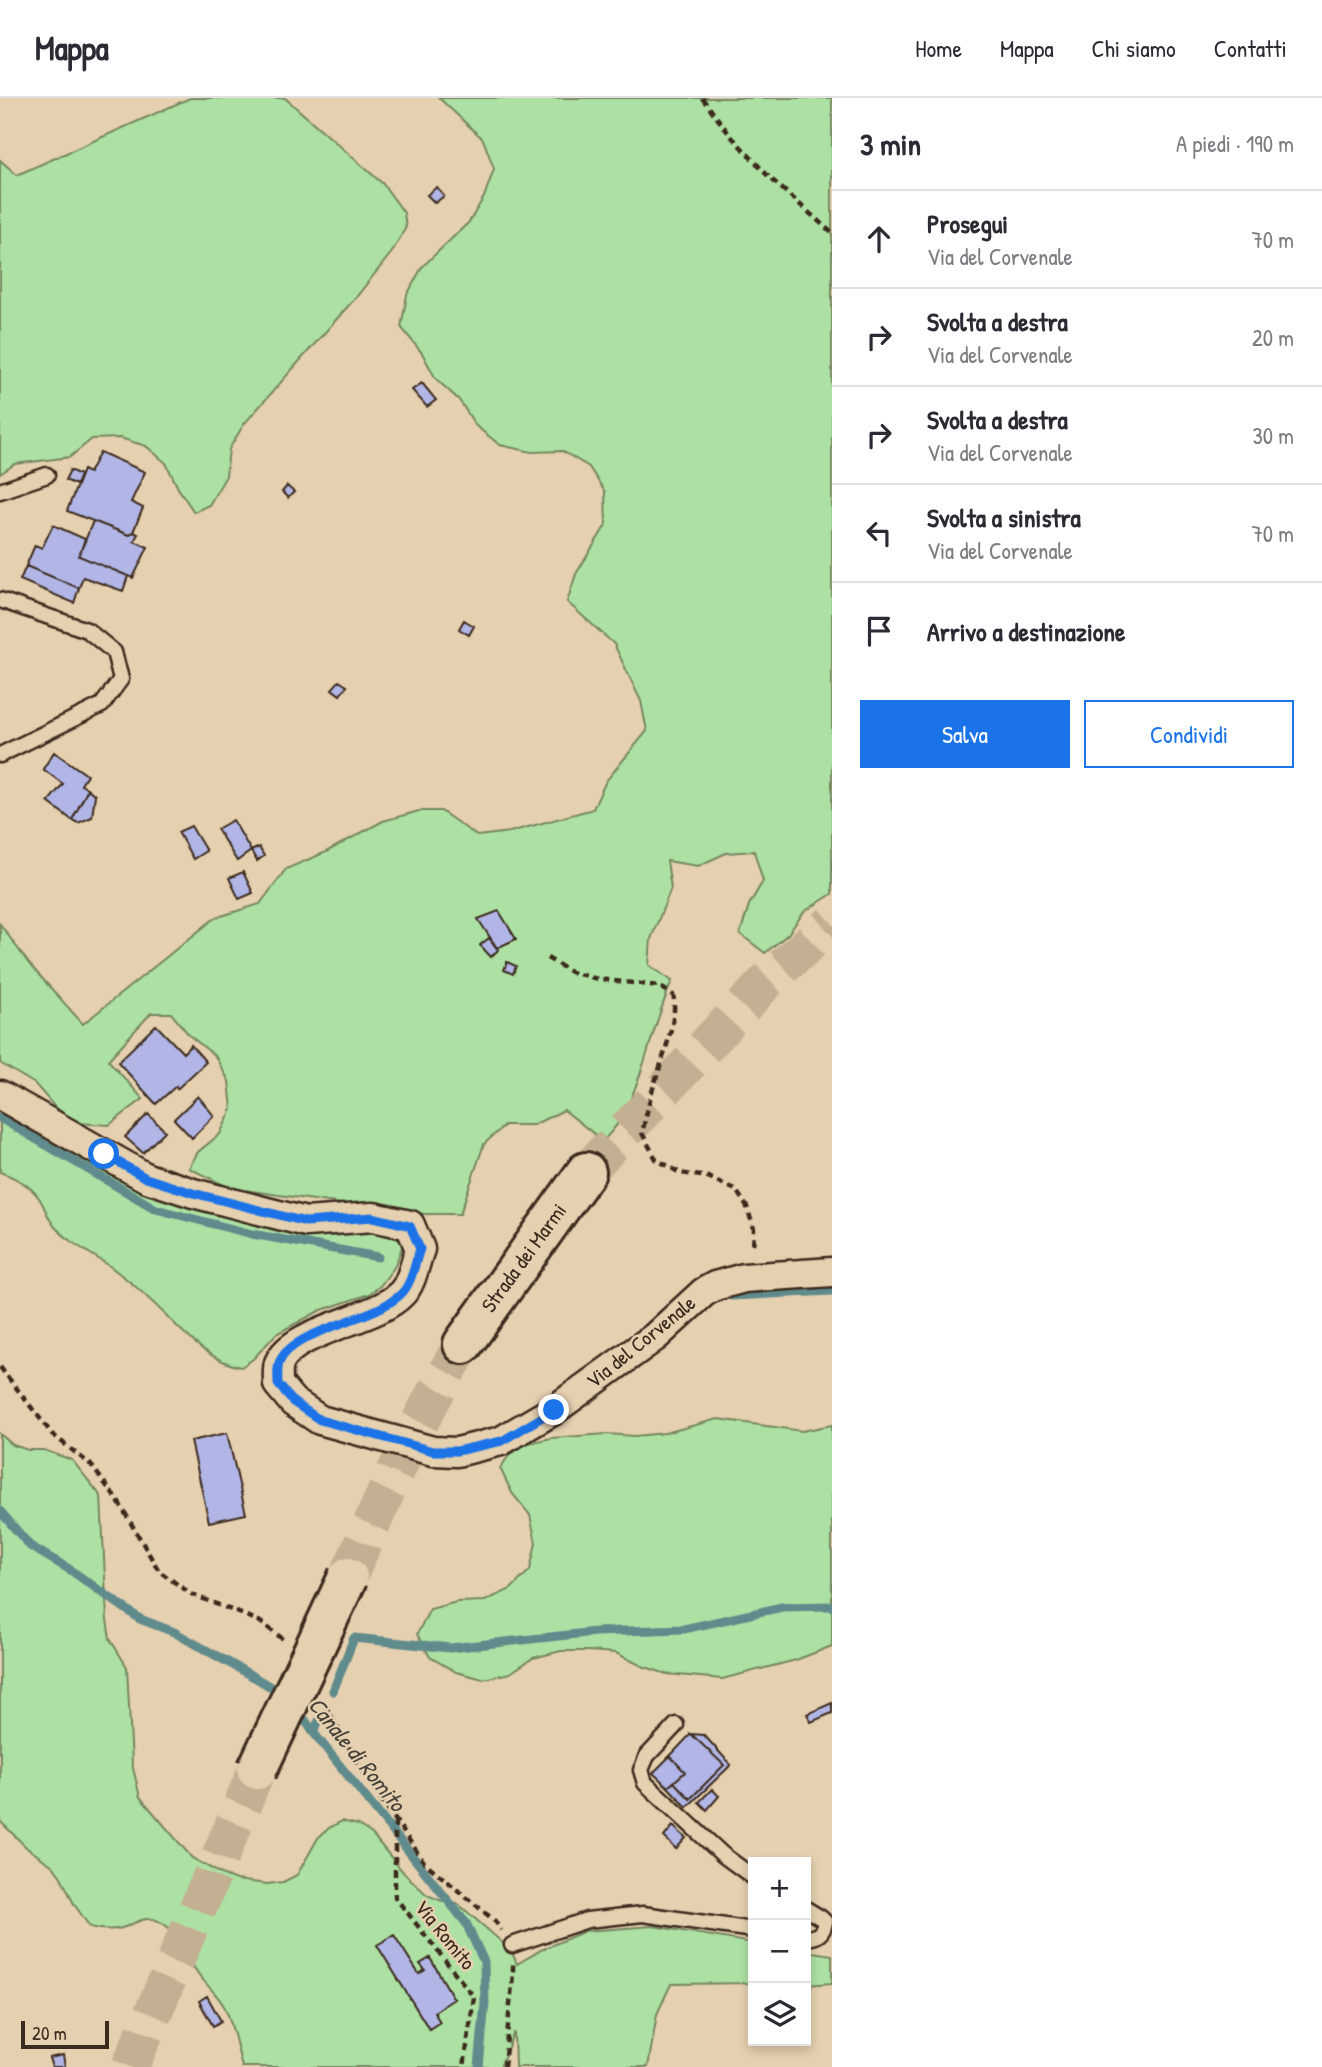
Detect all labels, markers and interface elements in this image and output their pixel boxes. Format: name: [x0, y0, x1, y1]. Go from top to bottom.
text: Mappa: [35, 26, 109, 70]
text: Home: [915, 32, 962, 64]
text: Mappa: [1000, 32, 1054, 64]
text: Chi siamo: [1092, 32, 1176, 64]
text: Contatti: [1214, 32, 1287, 64]
text: 3 min: [860, 124, 921, 164]
text: A piedi · 190 m: [1176, 128, 1294, 159]
text: Prosegui: [927, 206, 1008, 241]
icon: ahead: [860, 220, 898, 258]
text: 70 m: [1251, 224, 1294, 255]
text: Via del Corvenale: [927, 241, 1073, 272]
text: Svolta a destra: [927, 304, 1068, 339]
icon: right: [860, 318, 898, 356]
text: 20 m: [1252, 322, 1294, 353]
text: Via del Corvenale: [927, 339, 1073, 370]
text: Svolta a destra: [927, 402, 1068, 437]
icon: right: [860, 416, 898, 454]
text: 30 m: [1252, 420, 1294, 451]
text: Via del Corvenale: [927, 437, 1073, 468]
text: Svolta a sinistra: [927, 500, 1081, 535]
icon: left: [860, 514, 898, 552]
text: 70 m: [1251, 518, 1294, 549]
text: Via del Corvenale: [927, 535, 1073, 566]
icon: arrive: [860, 612, 898, 650]
text: Arrivo a destinazione: [927, 614, 1125, 649]
button: Salva: [860, 700, 1070, 768]
button: Condividi: [1084, 700, 1294, 768]
route start: [88, 1138, 119, 1169]
street label: Strada dei Marmi: [474, 1197, 573, 1318]
street label: Via del Corvenale: [580, 1288, 701, 1395]
route end: [538, 1394, 569, 1425]
water label: Canale di Romito: [302, 1690, 414, 1819]
map controls: [748, 1857, 811, 2046]
button: +: [748, 1857, 811, 1920]
street label: Via Romito: [408, 1894, 483, 1976]
button: −: [748, 1920, 811, 1983]
button: layers: [748, 1983, 811, 2046]
scale bar: [21, 2018, 108, 2050]
text: 20 m: [32, 2020, 67, 2046]

